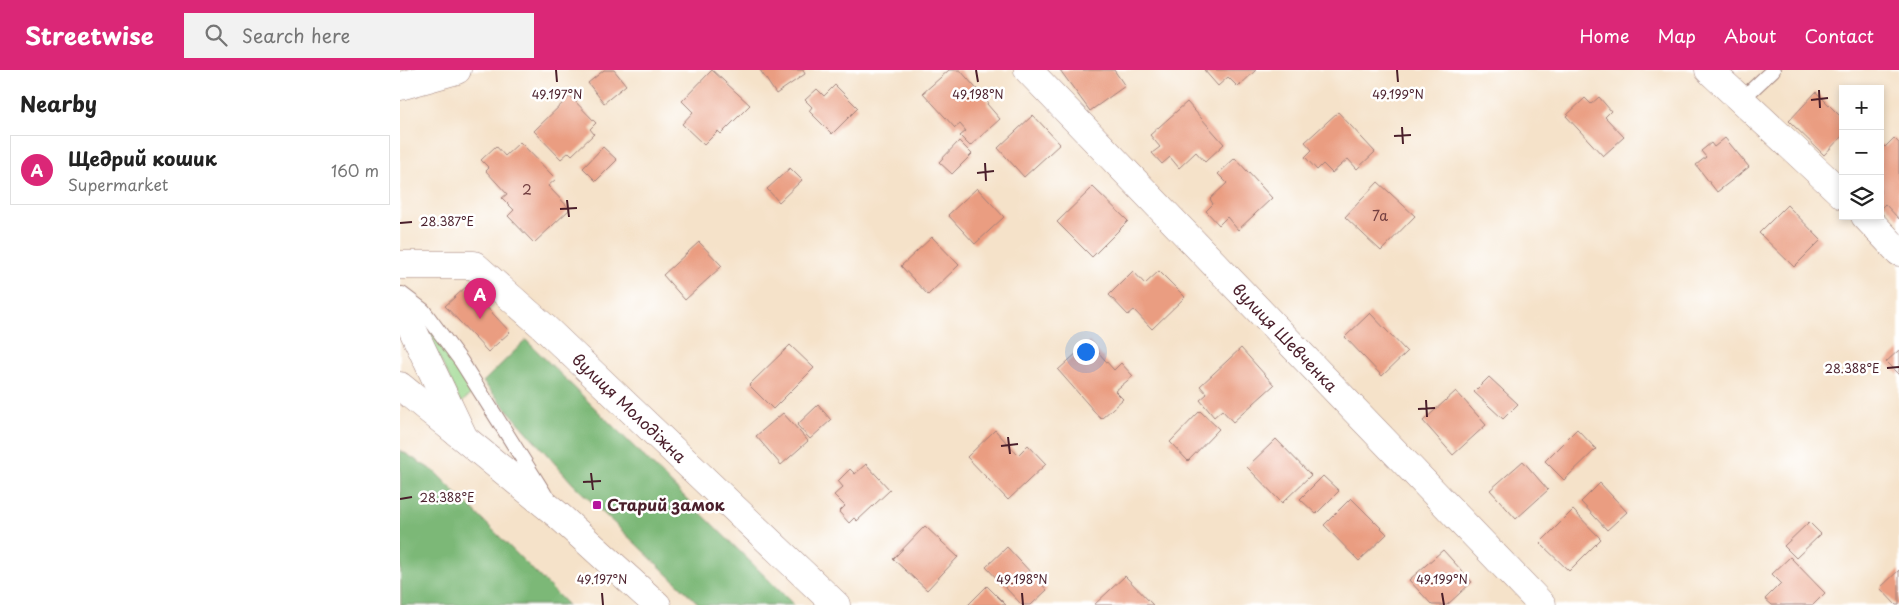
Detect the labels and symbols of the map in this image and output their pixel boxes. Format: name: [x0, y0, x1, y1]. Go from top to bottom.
text: 49.197°N: [532, 85, 582, 103]
text: 49.198°N: [952, 85, 1004, 103]
text: 49.199°N: [1372, 85, 1424, 103]
house number: 2: [522, 179, 532, 200]
house number: 7а: [1372, 205, 1388, 226]
text: 28.387°E: [420, 212, 474, 230]
street label: вулиця Шевченка: [1228, 277, 1344, 397]
pin: A: [464, 278, 496, 319]
your location: [1073, 339, 1099, 365]
street label: вулиця Молодіжна: [567, 347, 692, 468]
text: 28.388°E: [1825, 359, 1880, 377]
text: 28.388°E: [420, 488, 475, 506]
place label: Старий замок: [607, 492, 725, 516]
marker: Старий замок: [591, 499, 603, 511]
text: 49.197°N: [577, 570, 627, 588]
text: 49.198°N: [996, 570, 1048, 588]
text: 49.199°N: [1416, 570, 1468, 588]

